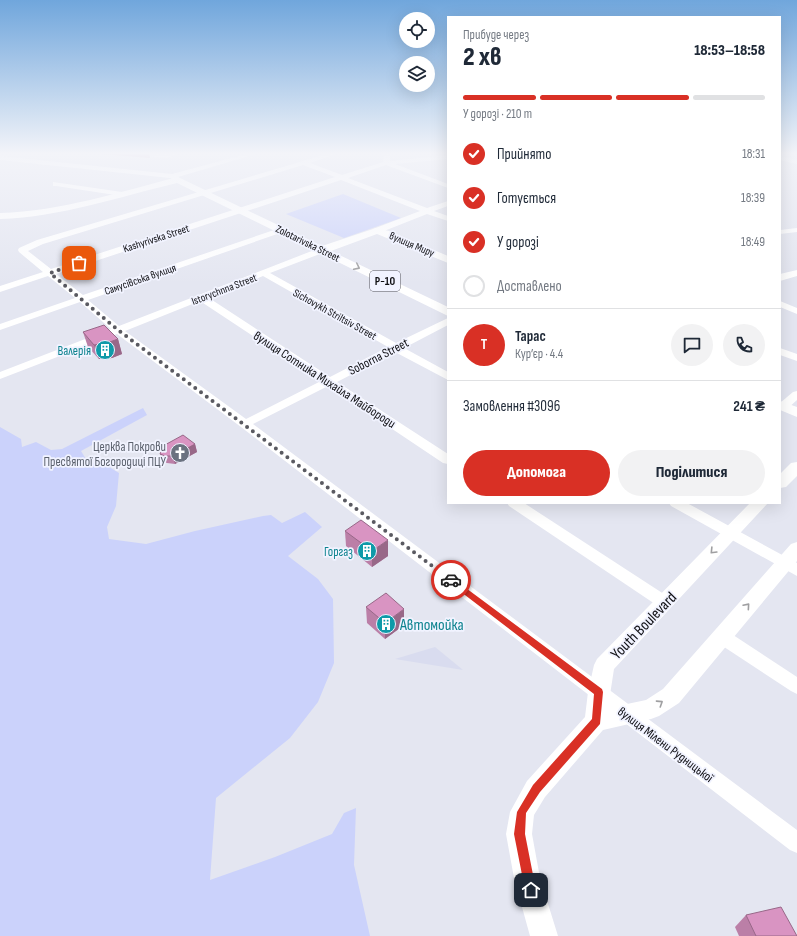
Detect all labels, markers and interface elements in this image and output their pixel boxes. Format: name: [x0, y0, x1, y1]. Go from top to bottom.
map controls: [399, 12, 435, 92]
button: locate: [399, 12, 435, 48]
text: Прибуде через: [463, 27, 529, 43]
text: 18:53–18:58: [694, 41, 765, 60]
text: 2 хв: [463, 42, 502, 73]
button: layers: [399, 56, 435, 92]
text: У дорозі · 210 m: [463, 106, 532, 122]
icon: check: [463, 143, 485, 165]
text: Прийнято: [497, 145, 551, 164]
text: 18:31: [742, 146, 765, 162]
icon: check: [463, 187, 485, 209]
text: Готується: [497, 189, 556, 208]
text: 18:39: [741, 190, 765, 206]
street label: Kashyrivska Street: [121, 221, 192, 255]
street label: Zolotarivska Street: [274, 222, 343, 265]
street label: вулиця Миру: [387, 229, 437, 260]
icon: check: [463, 231, 485, 253]
text: У дорозі: [497, 233, 539, 252]
text: 18:49: [741, 234, 765, 250]
pin: [62, 246, 96, 280]
icon: bag: [68, 252, 90, 274]
street label: Самусівська вулиця: [103, 261, 178, 298]
one-way arrow: [352, 262, 360, 270]
street label: Istorychnna Street: [190, 271, 259, 308]
road number: Р-10: [370, 271, 400, 291]
text: Доставлено: [497, 277, 562, 296]
street label: Sichovykh Striltsiv Street: [291, 286, 379, 343]
button: chat: [671, 324, 713, 366]
button: phone: [723, 324, 765, 366]
text: Тарас: [515, 327, 546, 346]
street label: вулиця Сотника Михайла Майбороди: [250, 328, 399, 432]
street label: Soborna Street: [346, 335, 411, 379]
text: Т: [481, 335, 487, 354]
building icon: Валерія: [94, 339, 116, 361]
place label: Валерія: [57, 343, 91, 359]
text: Кур’єр · 4.4: [515, 346, 563, 362]
text: Замовлення #3096: [463, 397, 560, 416]
text: 241 ₴: [733, 397, 765, 416]
place label: Церква Покрови Пресвятої Богородиці ПЦУ: [43, 439, 166, 470]
church icon: Церква Покрови Пресвятої Богородиці ПЦУ: [169, 442, 191, 464]
button: Допомога: [463, 450, 610, 496]
button: Поділитися: [618, 450, 765, 496]
building icon: Горгаз: [356, 540, 378, 562]
place label: Горгаз: [324, 544, 353, 560]
one-way arrow: [710, 546, 718, 554]
courier: [431, 560, 471, 600]
icon: car: [440, 569, 462, 591]
street label: Youth Boulevard: [607, 588, 681, 664]
one-way arrow: [742, 604, 749, 611]
building icon: Автомойка: [375, 613, 397, 635]
place label: Автомойка: [399, 616, 464, 635]
one-way arrow: [656, 700, 663, 708]
street label: вулиця Мілени Рудницької: [614, 704, 717, 786]
pin: [514, 873, 548, 907]
icon: home: [520, 879, 542, 901]

